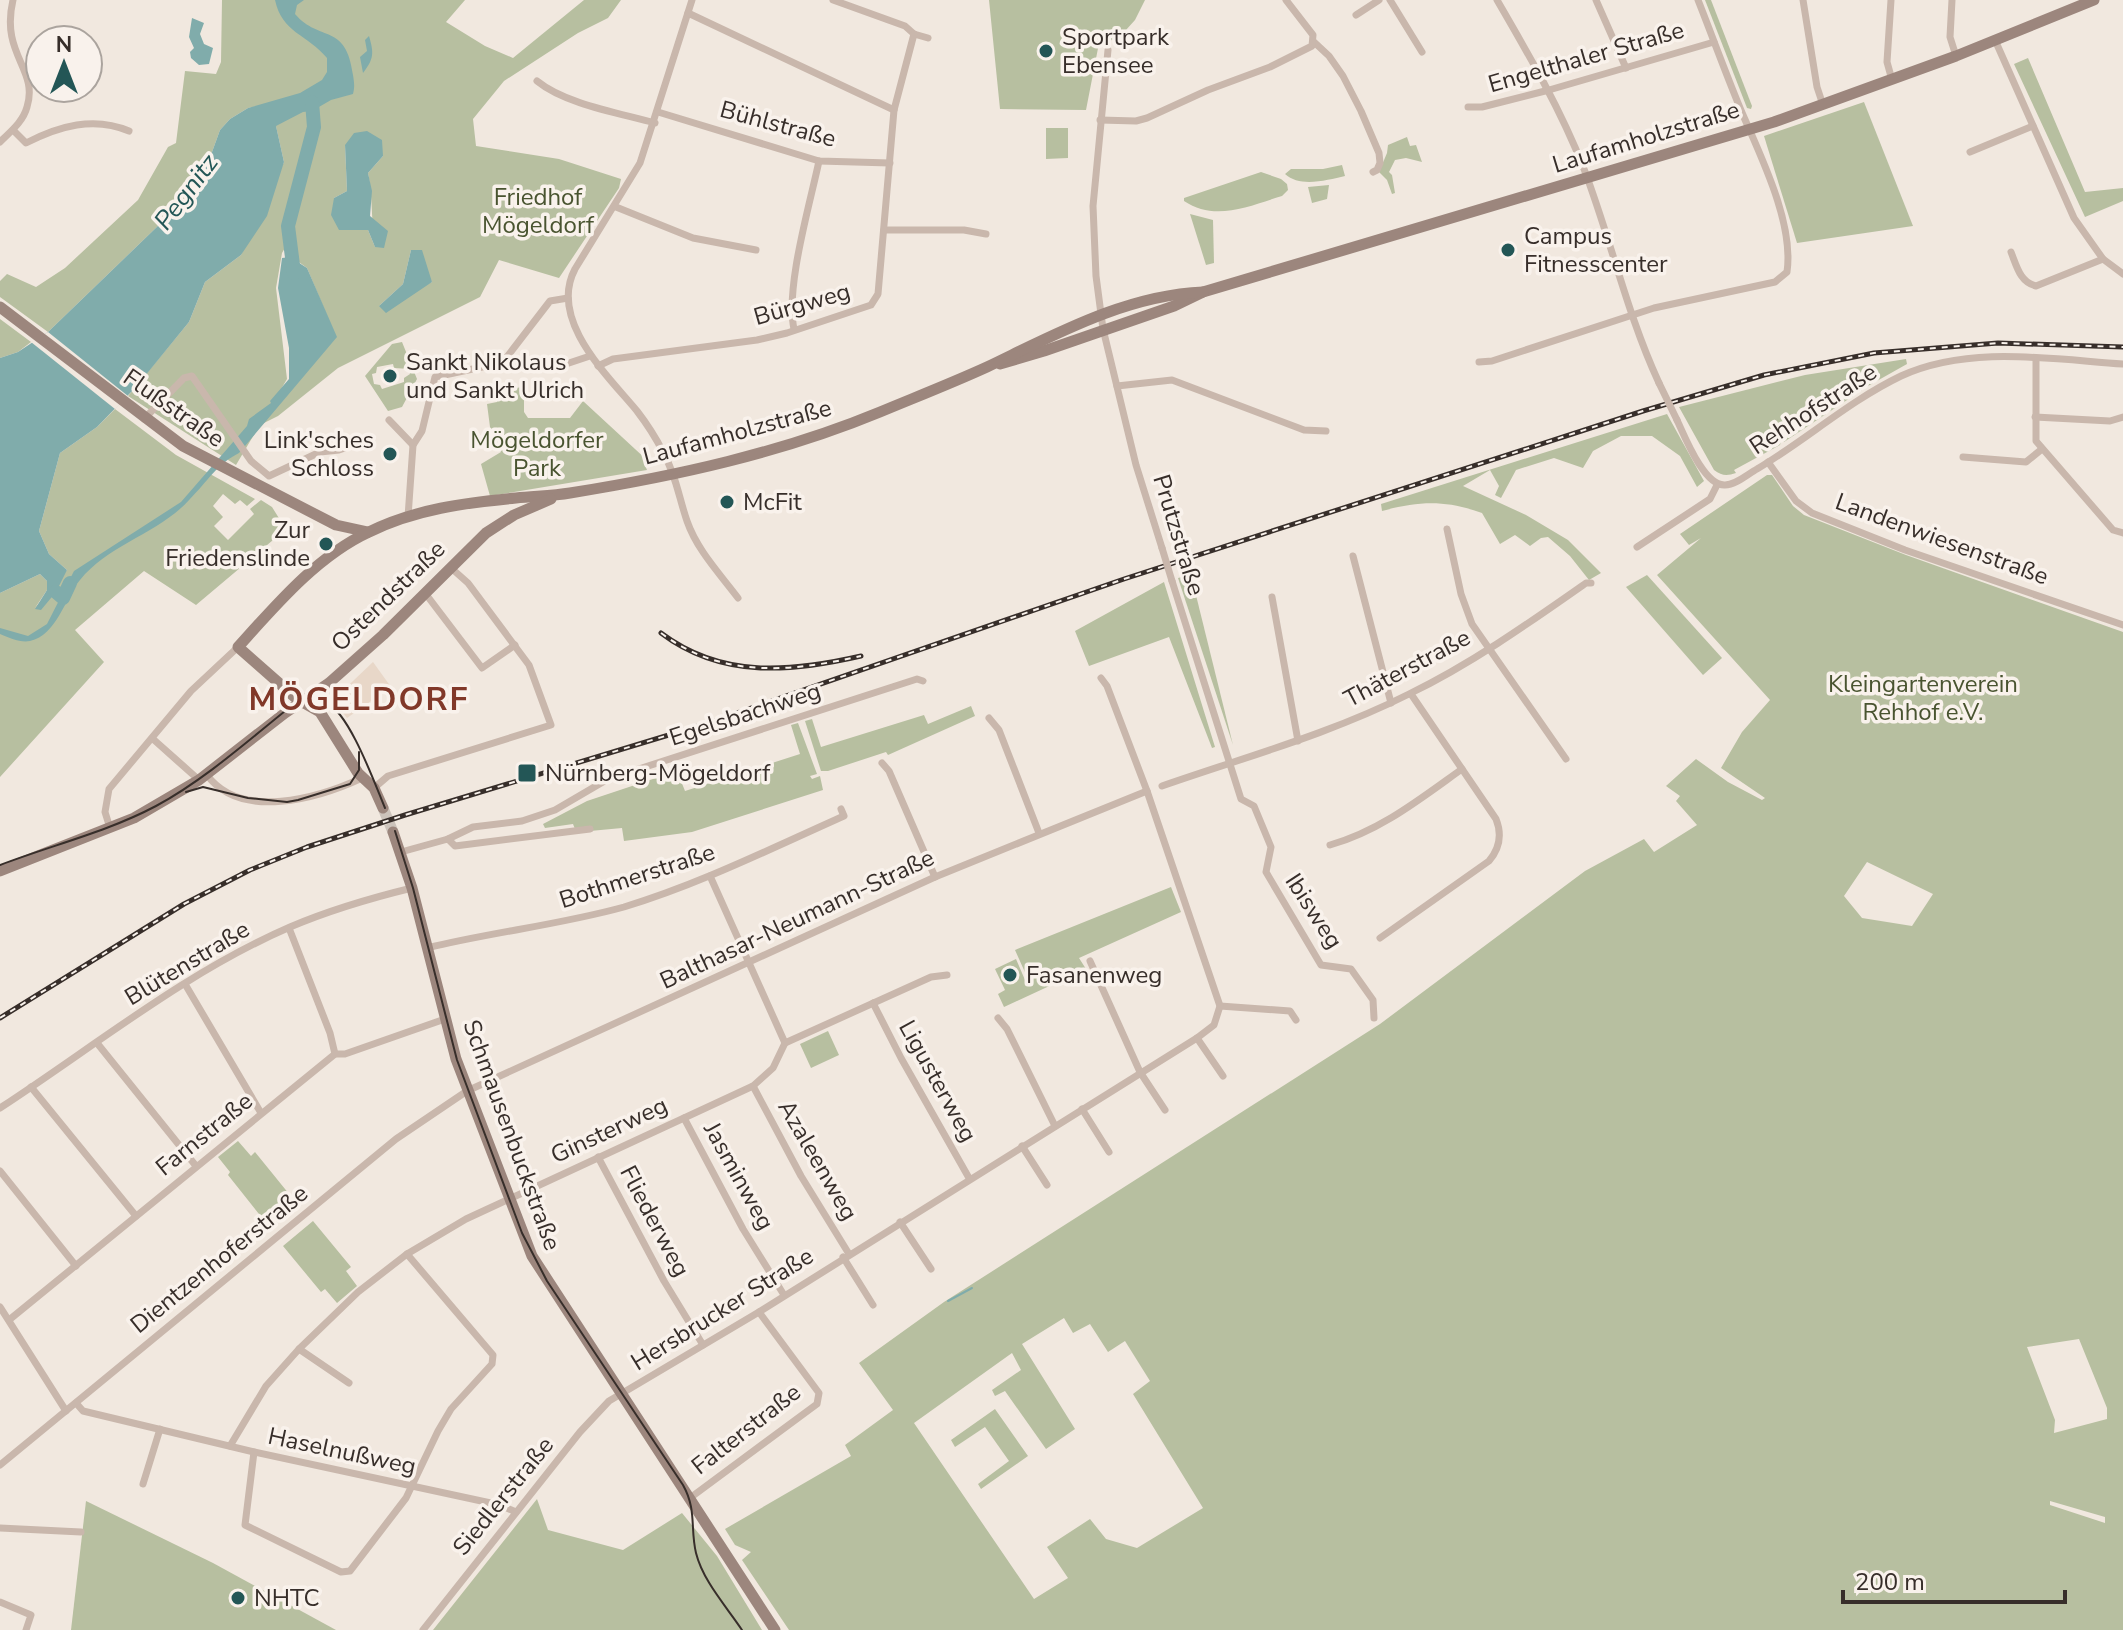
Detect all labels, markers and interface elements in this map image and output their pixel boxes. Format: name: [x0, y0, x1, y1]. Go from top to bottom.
street label: Engelthaler Straße: [1484, 14, 1688, 100]
place label: Sportpark Ebensee: [1062, 21, 1170, 81]
north arrow: [24, 24, 104, 104]
text: N: [56, 30, 72, 60]
marker: Sportpark Ebensee: [1037, 42, 1055, 60]
street label: Bühlstraße: [716, 93, 840, 155]
street label: Laufamholzstraße: [1549, 93, 1743, 181]
water label: Pegnitz: [146, 147, 226, 237]
park label: Friedhof Mögeldorf: [482, 181, 595, 241]
place label: Campus Fitnesscenter: [1524, 220, 1668, 280]
marker: Campus Fitnesscenter: [1499, 241, 1517, 259]
street label: Bürgweg: [750, 275, 854, 333]
place label: Sankt Nikolaus und Sankt Ulrich: [406, 346, 584, 406]
street label: Rehhofstraße: [1743, 356, 1883, 462]
street label: Flußstraße: [117, 361, 231, 455]
marker: Sankt Nikolaus und Sankt Ulrich: [381, 367, 399, 385]
street label: Laufamholzstraße: [639, 391, 835, 473]
place label: Link'sches Schloss: [264, 424, 374, 484]
park label: Mögeldorfer Park: [470, 424, 604, 484]
marker: Link'sches Schloss: [381, 445, 399, 463]
street label: Prutzstraße: [1145, 471, 1213, 599]
place label: McFit: [743, 486, 802, 518]
street label: Landenwiesenstraße: [1831, 486, 2053, 592]
marker: McFit: [718, 493, 736, 511]
place label: Zur Friedenslinde: [165, 514, 310, 574]
street label: Ostendstraße: [324, 533, 452, 659]
marker: Zur Friedenslinde: [317, 535, 335, 553]
street label: Thäterstraße: [1338, 621, 1476, 715]
park label: Kleingartenverein Rehhof e.V.: [1828, 668, 2018, 728]
street label: Egelsbachweg: [665, 674, 825, 754]
district label: MÖGELDORF: [249, 678, 469, 721]
place label: Nürnberg-Mögeldorf: [545, 757, 771, 789]
marker: Nürnberg-Mögeldorf: [516, 762, 538, 784]
street label: Bothmerstraße: [555, 836, 719, 916]
street label: Balthasar-Neumann-Straße: [655, 841, 939, 997]
street label: Ibisweg: [1278, 867, 1350, 955]
street label: Blütenstraße: [119, 913, 255, 1013]
place label: Fasanenweg: [1026, 959, 1162, 991]
marker: Fasanenweg: [1001, 966, 1019, 984]
street label: Ligusterweg: [891, 1014, 985, 1148]
street label: Schmausenbuckstraße: [455, 1015, 569, 1255]
street label: Farnstraße: [149, 1085, 259, 1183]
street label: Ginsterweg: [545, 1089, 673, 1171]
street label: Azaleenweg: [771, 1094, 865, 1226]
street label: Jasminweg: [696, 1116, 782, 1236]
street label: Fliederweg: [612, 1160, 698, 1282]
street label: Dientzenhoferstraße: [124, 1177, 314, 1341]
street label: Hersbrucker Straße: [625, 1240, 819, 1378]
street label: Falterstraße: [685, 1376, 807, 1482]
street label: Haselnußweg: [265, 1420, 419, 1482]
street label: Siedlerstraße: [445, 1430, 561, 1562]
scale bar: [1843, 1554, 2065, 1604]
text: 200 m: [1855, 1566, 1925, 1598]
place label: NHTC: [254, 1582, 320, 1614]
marker: NHTC: [229, 1589, 247, 1607]

